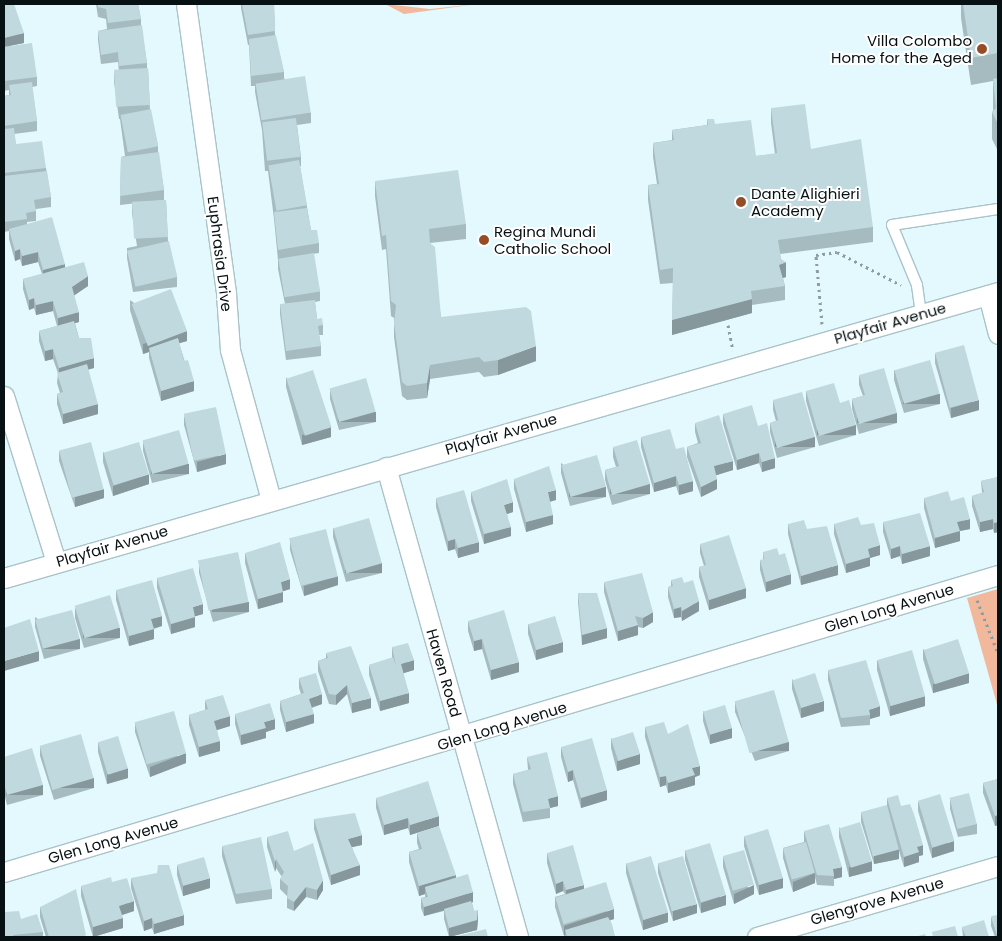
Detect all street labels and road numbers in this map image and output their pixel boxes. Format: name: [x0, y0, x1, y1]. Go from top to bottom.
street label: Euphrasia Drive: [204, 195, 236, 313]
street label: Playfair Avenue: [832, 298, 948, 348]
street label: Playfair Avenue: [443, 409, 559, 459]
street label: Playfair Avenue: [54, 521, 170, 571]
street label: Glen Long Avenue: [822, 580, 956, 636]
street label: Haven Road: [423, 627, 465, 719]
street label: Glen Long Avenue: [435, 698, 569, 754]
street label: Glen Long Avenue: [46, 813, 180, 867]
street label: Glengrove Avenue: [808, 873, 946, 929]

